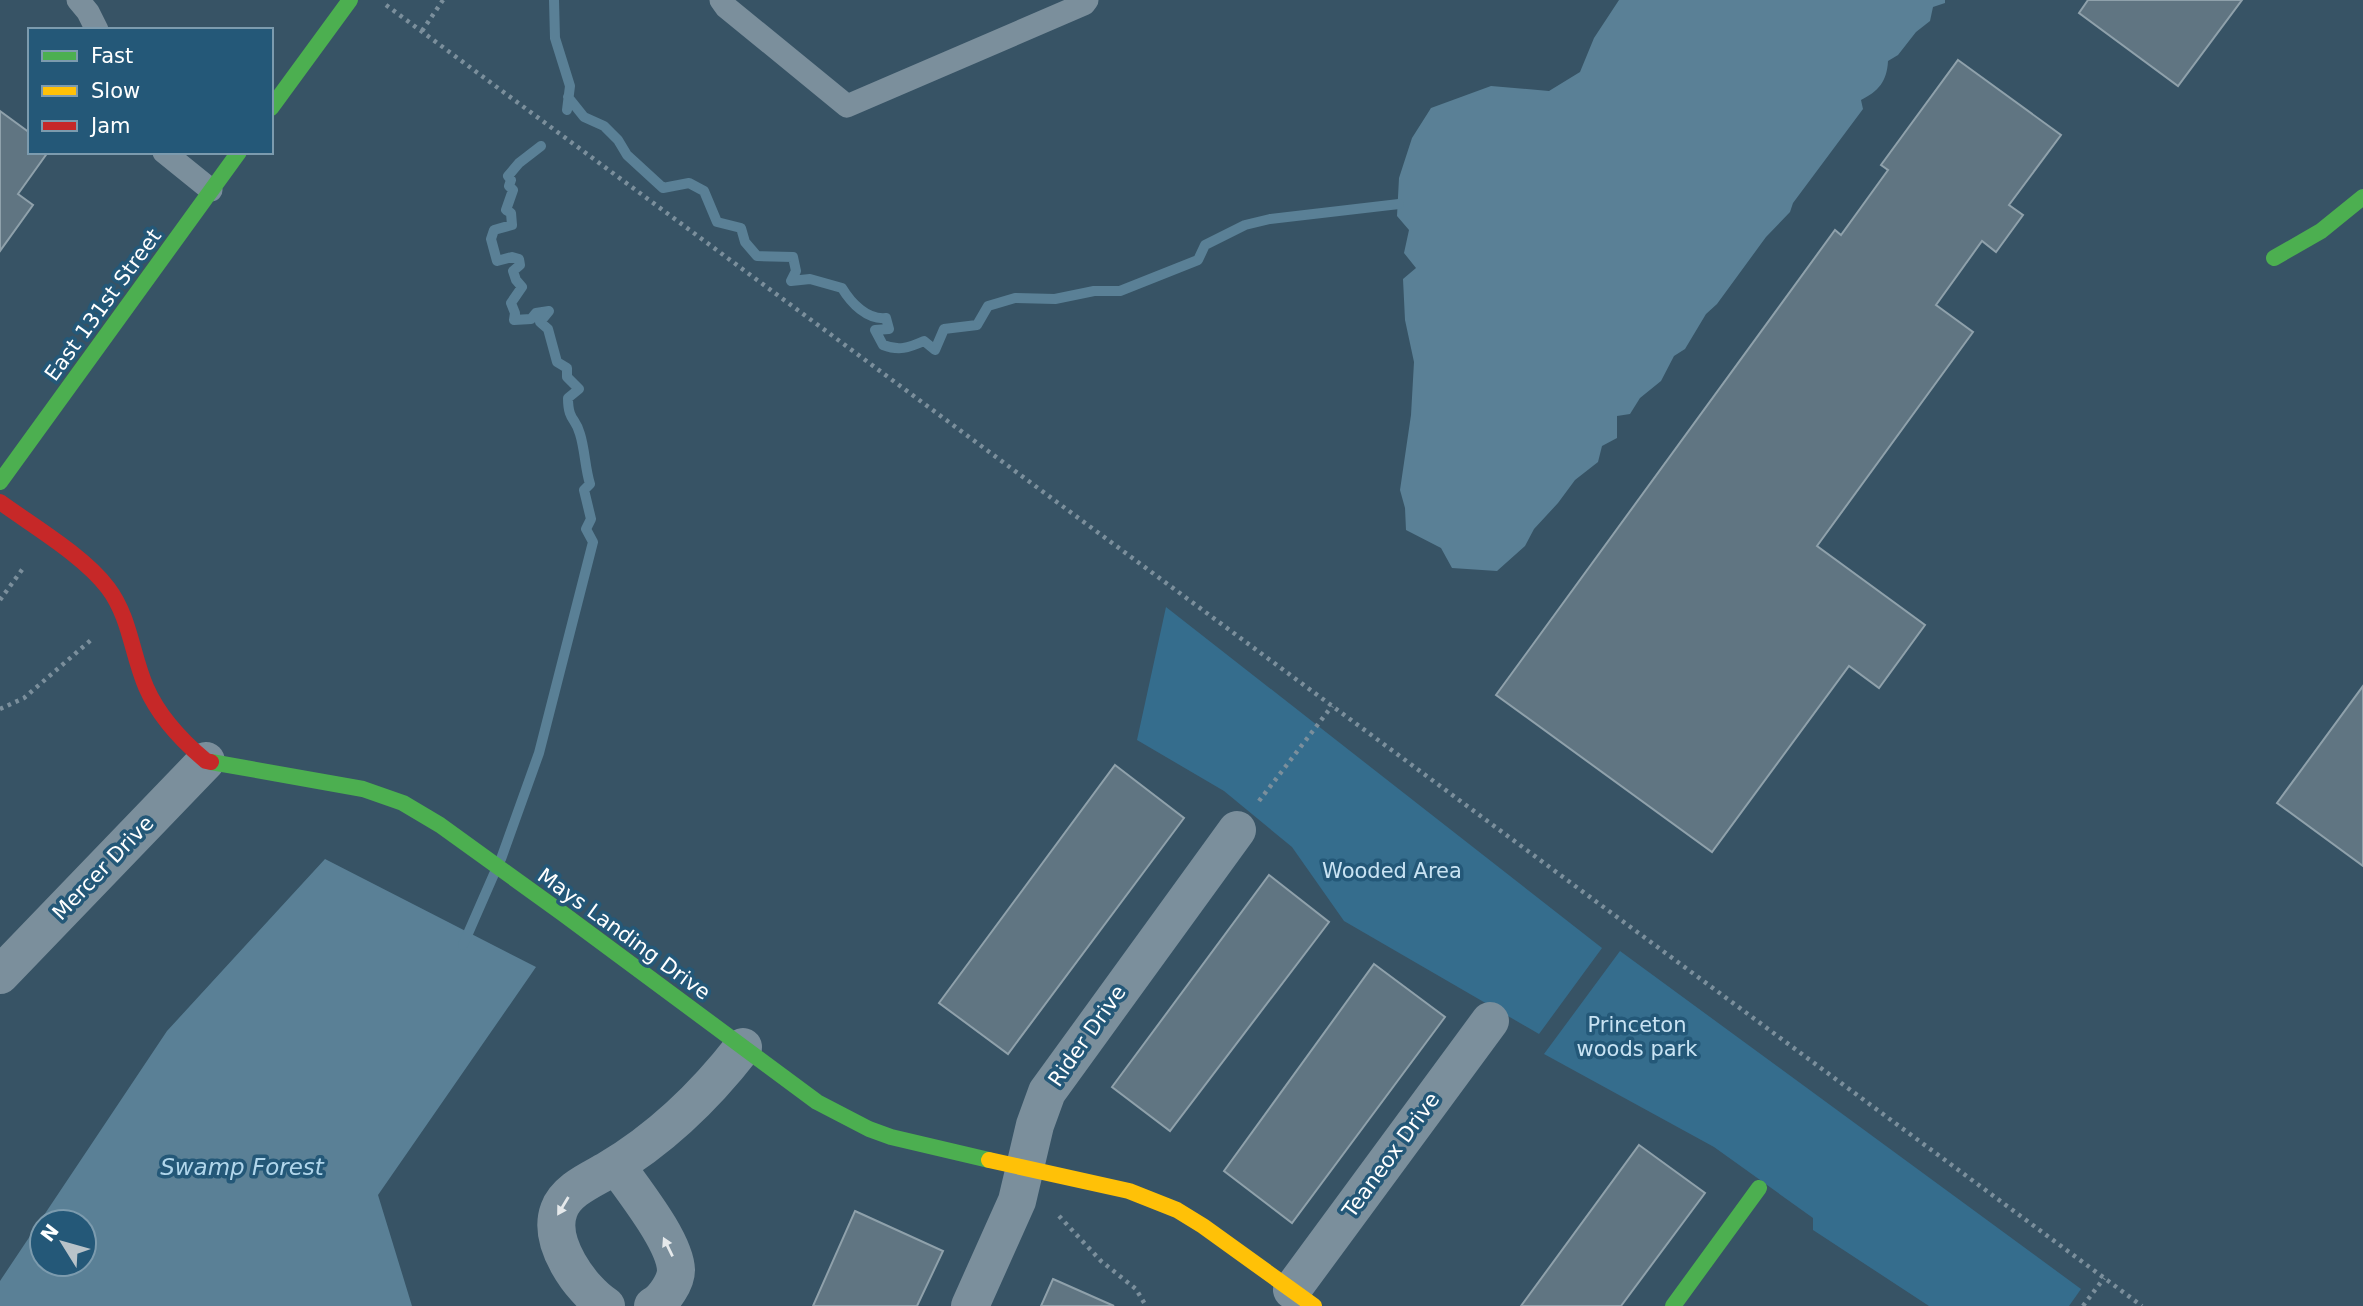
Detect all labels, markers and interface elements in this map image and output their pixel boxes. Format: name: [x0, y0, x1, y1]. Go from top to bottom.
legend: [28, 28, 273, 154]
text: Fast: [91, 44, 133, 68]
text: Slow: [91, 79, 140, 103]
text: Jam: [89, 114, 131, 138]
street label: East 131st Street: [40, 224, 166, 386]
street label: Mercer Drive: [47, 811, 159, 925]
park label: Wooded Area: [1322, 859, 1462, 883]
street label: Mays Landing Drive: [533, 863, 715, 1005]
street label: Rider Drive: [1043, 981, 1131, 1091]
park label: Princeton woods park: [1577, 1013, 1698, 1061]
street label: Teaneox Drive: [1337, 1088, 1444, 1223]
water label: Swamp Forest: [160, 1154, 325, 1180]
one-way arrow: [557, 1196, 570, 1215]
north arrow: [28, 1208, 98, 1278]
text: N: [36, 1220, 63, 1246]
one-way arrow: [662, 1237, 674, 1257]

